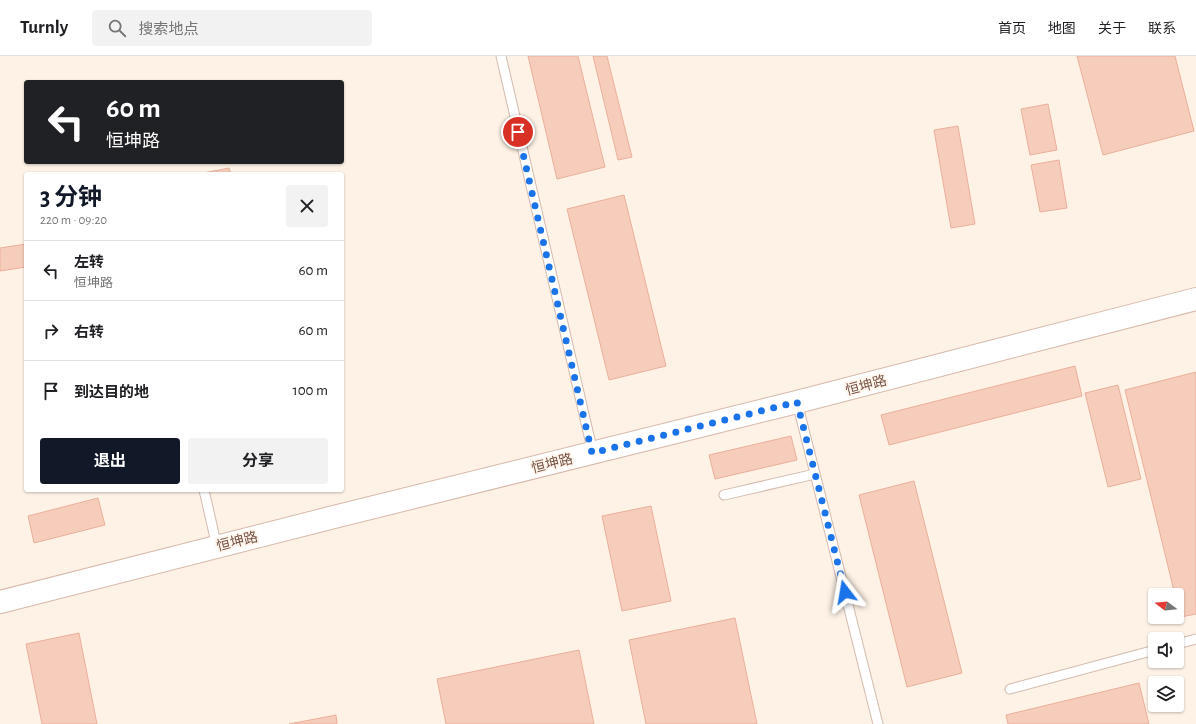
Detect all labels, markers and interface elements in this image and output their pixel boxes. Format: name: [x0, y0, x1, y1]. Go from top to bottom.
search box: [92, 10, 372, 46]
icon: search: [106, 17, 128, 39]
text: Turnly: [20, 18, 68, 37]
text: 搜索地点: [138, 22, 198, 37]
text: 首页: [998, 22, 1026, 36]
text: 地图: [1048, 22, 1076, 36]
text: 关于: [1098, 22, 1126, 36]
text: 联系: [1148, 22, 1176, 36]
text: 60 m: [106, 95, 161, 123]
icon: left: [40, 96, 92, 148]
pin: [501, 115, 535, 149]
icon: arrive: [507, 121, 529, 143]
text: 恒坤路: [106, 133, 160, 151]
button: close: [286, 185, 328, 227]
text: 3 分钟: [40, 186, 102, 210]
text: 220 m · 09:20: [40, 214, 107, 227]
text: 左转: [74, 255, 104, 270]
icon: left: [40, 260, 62, 282]
text: 60 m: [299, 263, 328, 278]
text: 恒坤路: [74, 277, 113, 290]
icon: right: [40, 320, 62, 342]
text: 60 m: [299, 323, 328, 338]
text: 右转: [74, 325, 104, 340]
street label: 恒坤路: [844, 373, 888, 398]
icon: arrive: [40, 380, 62, 402]
text: 100 m: [293, 383, 328, 398]
text: 到达目的地: [74, 385, 149, 400]
button: 退出: [40, 438, 180, 484]
button: 分享: [188, 438, 328, 484]
street label: 恒坤路: [530, 451, 574, 476]
street label: 恒坤路: [215, 529, 259, 554]
position arrow: [824, 571, 866, 613]
north arrow: [1148, 588, 1184, 624]
map controls: [1148, 588, 1184, 712]
button: sound: [1148, 632, 1184, 668]
button: layers: [1148, 676, 1184, 712]

